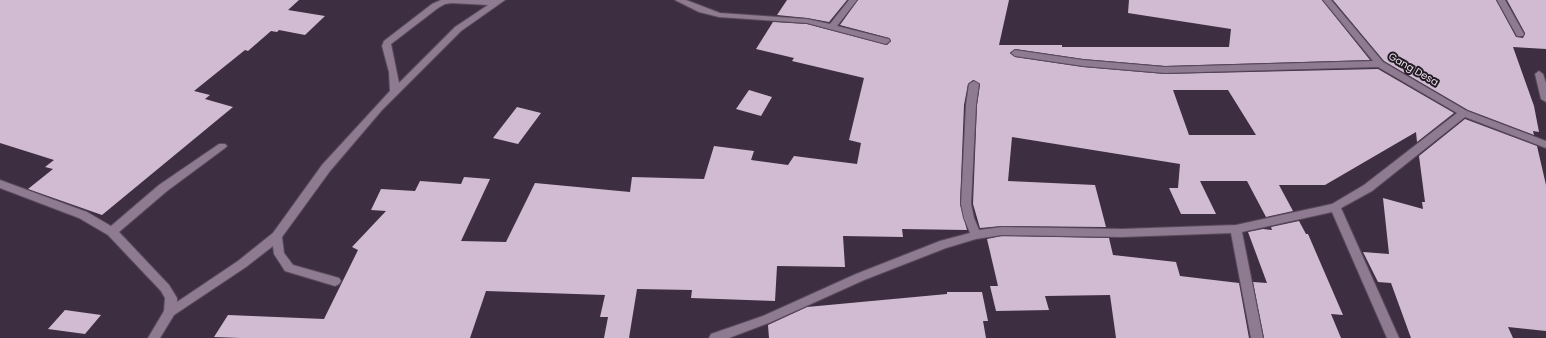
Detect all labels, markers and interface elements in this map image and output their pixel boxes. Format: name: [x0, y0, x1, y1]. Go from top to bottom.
street label: Gang Desa: [1386, 51, 1440, 89]

